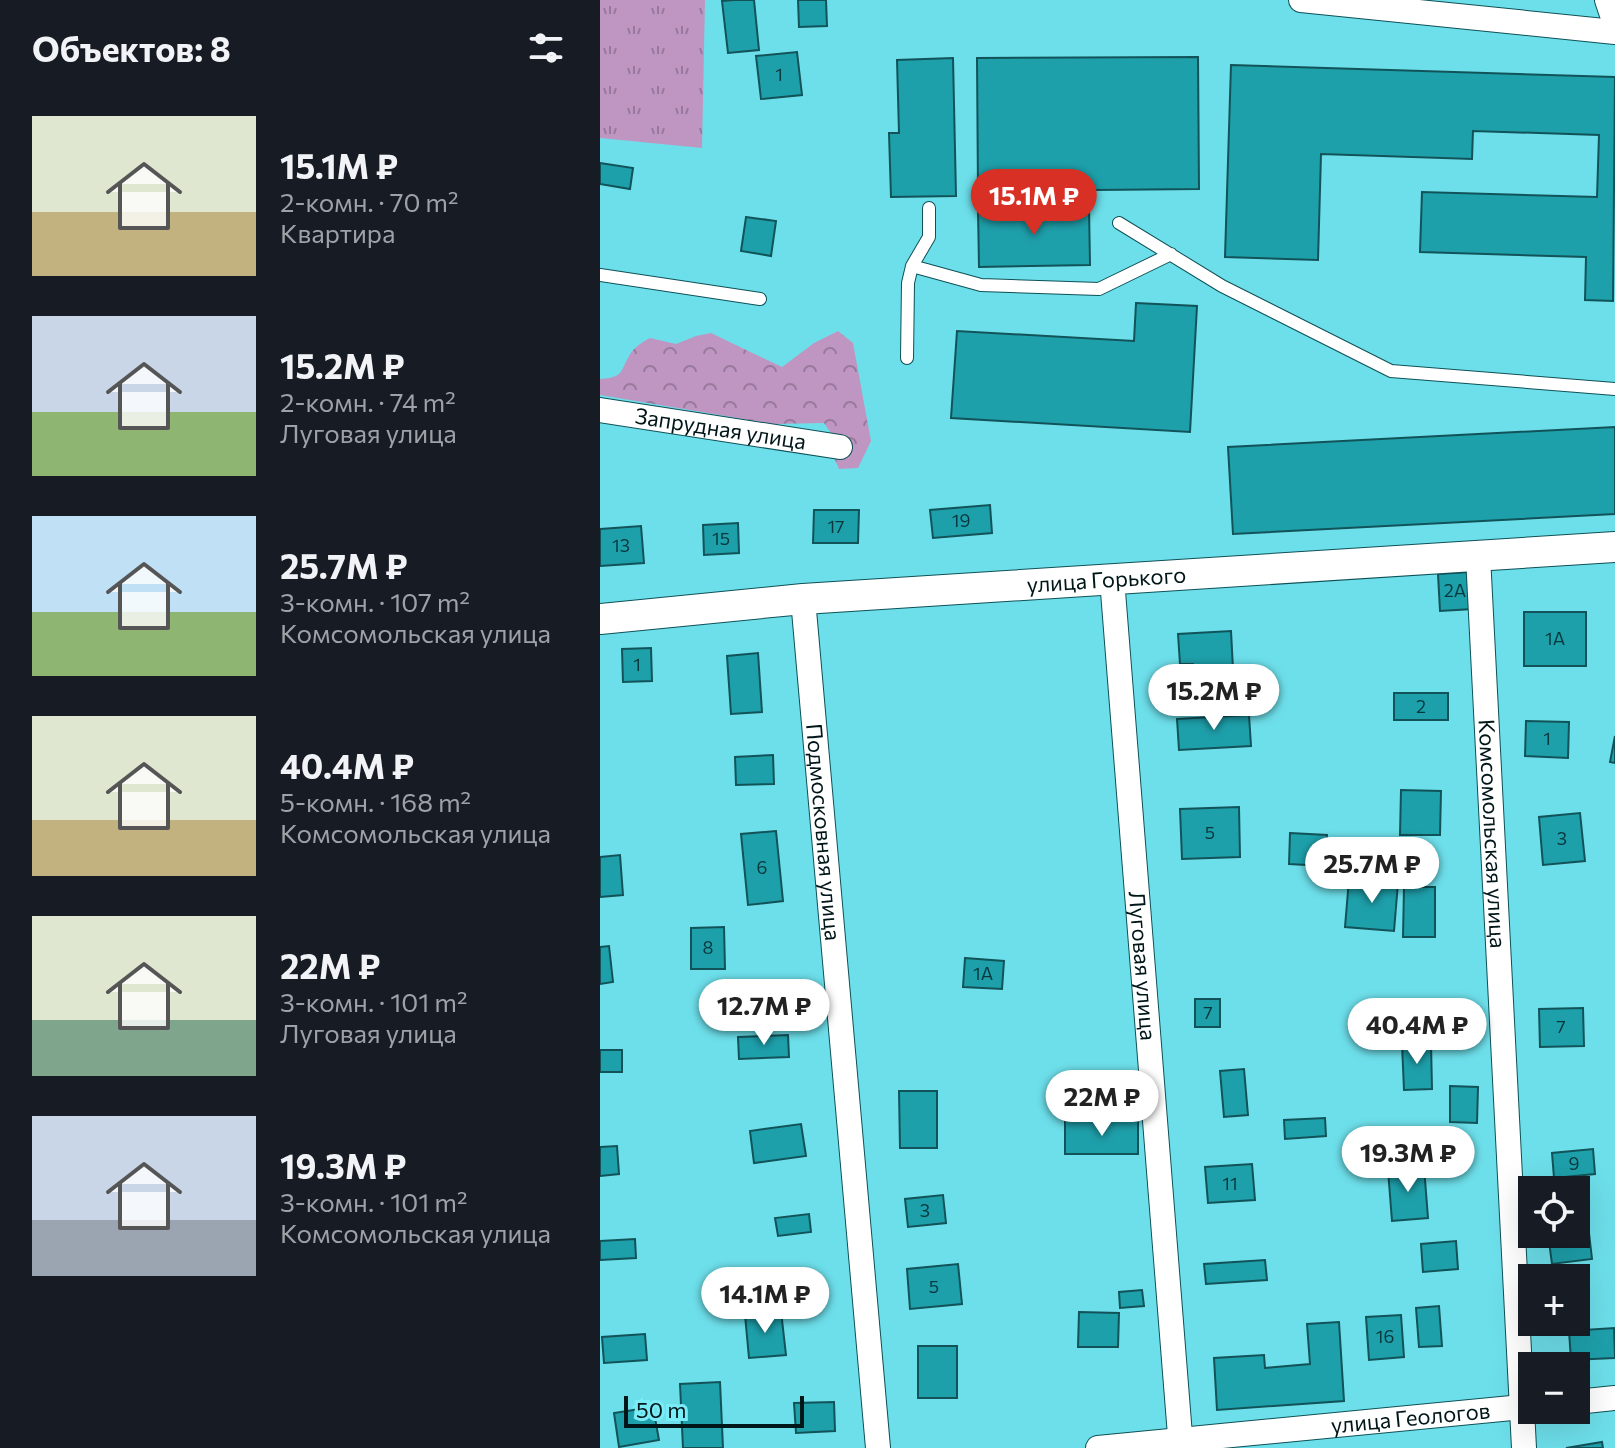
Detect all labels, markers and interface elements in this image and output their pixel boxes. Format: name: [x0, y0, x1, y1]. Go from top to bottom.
icon: filters: [524, 26, 568, 70]
text: Объектов: 8: [32, 27, 231, 69]
house number: 1: [775, 63, 783, 85]
text: 15.1M ₽: [280, 144, 398, 186]
icon: home: [96, 148, 192, 244]
pin: 15.1M ₽: [960, 169, 1108, 237]
text: 15.1M ₽: [989, 179, 1079, 210]
text: 2-комн. · 70 m²: [280, 186, 458, 217]
text: Квартира: [280, 217, 396, 248]
text: 15.2M ₽: [280, 344, 405, 386]
icon: home: [96, 348, 192, 444]
text: 2-комн. · 74 m²: [280, 386, 456, 417]
street label: Запрудная улица: [633, 402, 808, 455]
text: Луговая улица: [280, 417, 457, 448]
house number: 19: [952, 509, 970, 531]
house number: 17: [827, 515, 845, 537]
house number: 15: [712, 527, 730, 549]
house number: 13: [612, 534, 630, 556]
text: 25.7M ₽: [280, 544, 408, 586]
icon: home: [96, 548, 192, 644]
street label: улица Горького: [1026, 560, 1187, 598]
house number: 2А: [1444, 579, 1466, 601]
text: 3-комн. · 107 m²: [280, 586, 470, 617]
text: Комсомольская улица: [280, 617, 551, 648]
house number: 1А: [1545, 627, 1565, 649]
house number: 1: [633, 653, 641, 675]
pin: 15.2M ₽: [1140, 664, 1288, 732]
text: 15.2M ₽: [1166, 674, 1262, 705]
house number: 2: [1416, 695, 1426, 717]
street label: Комсомольская улица: [1473, 718, 1512, 949]
street label: Подмосковная улица: [801, 722, 847, 942]
house number: 1: [1543, 727, 1551, 749]
text: 40.4M ₽: [280, 744, 414, 786]
icon: home: [96, 748, 192, 844]
text: 5-комн. · 168 m²: [280, 786, 471, 817]
text: Комсомольская улица: [280, 817, 551, 848]
house number: 5: [1205, 821, 1215, 843]
house number: 3: [1557, 827, 1567, 849]
pin: 25.7M ₽: [1298, 837, 1446, 905]
text: 25.7M ₽: [1323, 847, 1421, 878]
house number: 6: [757, 856, 767, 878]
street label: Луговая улица: [1124, 890, 1163, 1041]
house number: 8: [703, 936, 714, 958]
text: 22M ₽: [280, 944, 380, 986]
icon: home: [96, 948, 192, 1044]
house number: 1А: [973, 962, 993, 984]
pin: 12.7M ₽: [690, 979, 838, 1047]
text: 3-комн. · 101 m²: [280, 986, 467, 1017]
text: 12.7M ₽: [717, 989, 811, 1020]
pin: 40.4M ₽: [1343, 998, 1491, 1066]
house number: 7: [1203, 1001, 1213, 1023]
text: 40.4M ₽: [1366, 1008, 1468, 1039]
house number: 7: [1556, 1015, 1566, 1037]
text: Луговая улица: [280, 1017, 457, 1048]
pin: 22M ₽: [1046, 1070, 1158, 1138]
text: 22M ₽: [1064, 1080, 1140, 1111]
pin: 19.3M ₽: [1334, 1126, 1482, 1194]
text: 19.3M ₽: [1360, 1136, 1456, 1167]
text: 19.3M ₽: [280, 1144, 406, 1186]
icon: home: [96, 1148, 192, 1244]
house number: 9: [1569, 1152, 1579, 1174]
house number: 11: [1222, 1172, 1238, 1194]
map controls: [1518, 1176, 1590, 1424]
button: locate: [1518, 1176, 1590, 1248]
text: 3-комн. · 101 m²: [280, 1186, 467, 1217]
house number: 3: [920, 1199, 930, 1221]
text: Комсомольская улица: [280, 1217, 551, 1248]
button: +: [1518, 1264, 1590, 1336]
pin: 14.1M ₽: [691, 1267, 839, 1335]
house number: 5: [929, 1275, 939, 1297]
text: 14.1M ₽: [719, 1277, 811, 1308]
house number: 16: [1376, 1325, 1394, 1347]
button: −: [1518, 1352, 1590, 1424]
scale bar: [624, 1392, 804, 1428]
text: 50 m: [636, 1396, 686, 1423]
street label: улица Геологов: [1330, 1396, 1491, 1438]

